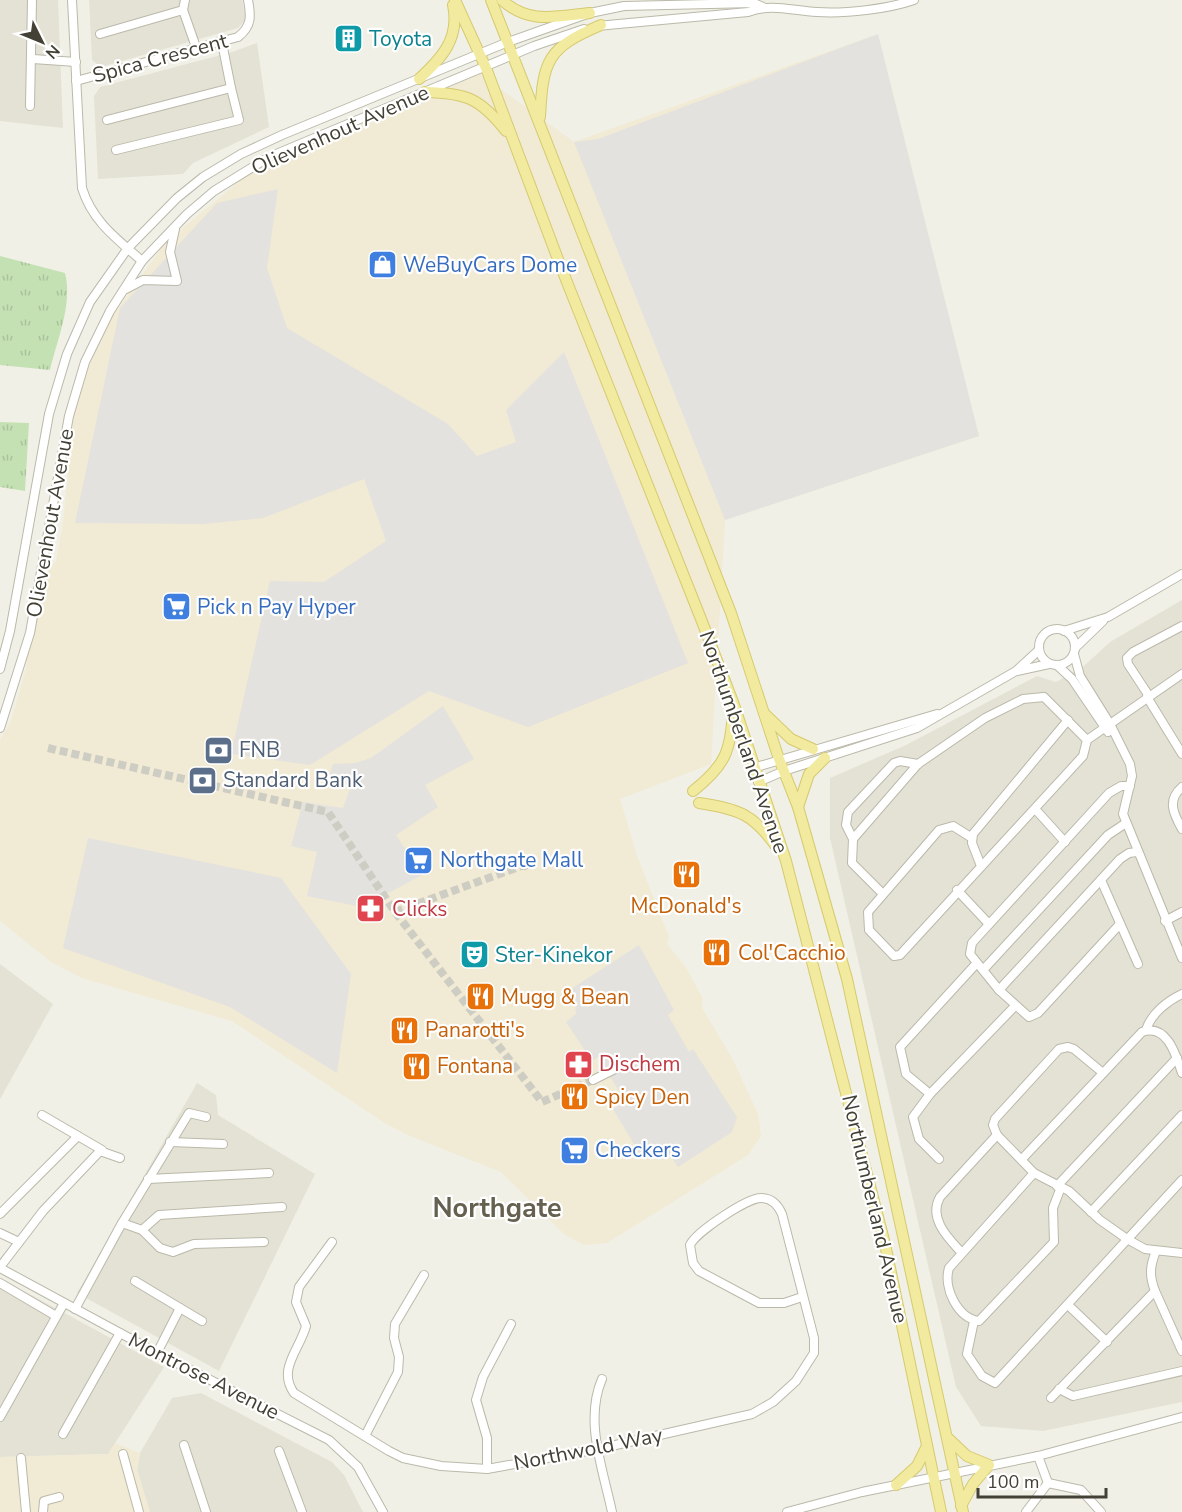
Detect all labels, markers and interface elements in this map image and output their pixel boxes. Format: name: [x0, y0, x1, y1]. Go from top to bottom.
north arrow: [12, 12, 72, 72]
building icon: Toyota: [332, 23, 364, 55]
place label: Toyota: [369, 25, 432, 53]
street label: Spica Crescent: [89, 26, 231, 90]
text: N: [40, 40, 64, 63]
street label: Olievenhout Avenue: [247, 78, 433, 182]
shop icon: WeBuyCars Dome: [366, 249, 398, 281]
place label: WeBuyCars Dome: [403, 251, 577, 279]
street label: Olievenhout Avenue: [20, 426, 80, 620]
supermarket icon: Pick n Pay Hyper: [160, 591, 192, 623]
place label: Pick n Pay Hyper: [197, 593, 356, 621]
street label: Northumberland Avenue: [693, 627, 795, 857]
bank icon: FNB: [202, 734, 234, 766]
place label: FNB: [239, 736, 280, 764]
bank icon: Standard Bank: [186, 764, 218, 796]
place label: Standard Bank: [223, 766, 363, 794]
supermarket icon: Northgate Mall: [403, 844, 435, 876]
place label: Northgate Mall: [440, 846, 584, 874]
restaurant icon: McDonald's: [670, 859, 702, 891]
place label: McDonald's: [630, 892, 742, 920]
pharmacy icon: Clicks: [355, 893, 387, 925]
place label: Clicks: [392, 895, 447, 923]
restaurant icon: Col'Cacchio: [701, 937, 733, 969]
theatre icon: Ster-Kinekor: [458, 939, 490, 971]
place label: Col'Cacchio: [738, 939, 846, 967]
place label: Ster-Kinekor: [495, 941, 613, 969]
restaurant icon: Mugg & Bean: [464, 981, 496, 1013]
place label: Mugg & Bean: [501, 983, 629, 1011]
restaurant icon: Panarotti's: [388, 1014, 420, 1046]
place label: Panarotti's: [425, 1016, 525, 1044]
pharmacy icon: Dischem: [562, 1048, 594, 1080]
restaurant icon: Fontana: [400, 1050, 432, 1082]
place label: Dischem: [599, 1050, 680, 1078]
place label: Fontana: [437, 1052, 513, 1080]
restaurant icon: Spicy Den: [558, 1081, 590, 1113]
place label: Spicy Den: [595, 1083, 690, 1111]
street label: Northumberland Avenue: [835, 1092, 915, 1326]
supermarket icon: Checkers: [558, 1134, 590, 1166]
place label: Checkers: [595, 1136, 681, 1164]
district label: Northgate: [432, 1190, 562, 1227]
street label: Montrose Avenue: [124, 1326, 284, 1426]
street label: Northwold Way: [511, 1421, 665, 1477]
scale bar: [978, 1461, 1106, 1499]
text: 100 m: [987, 1470, 1039, 1494]

